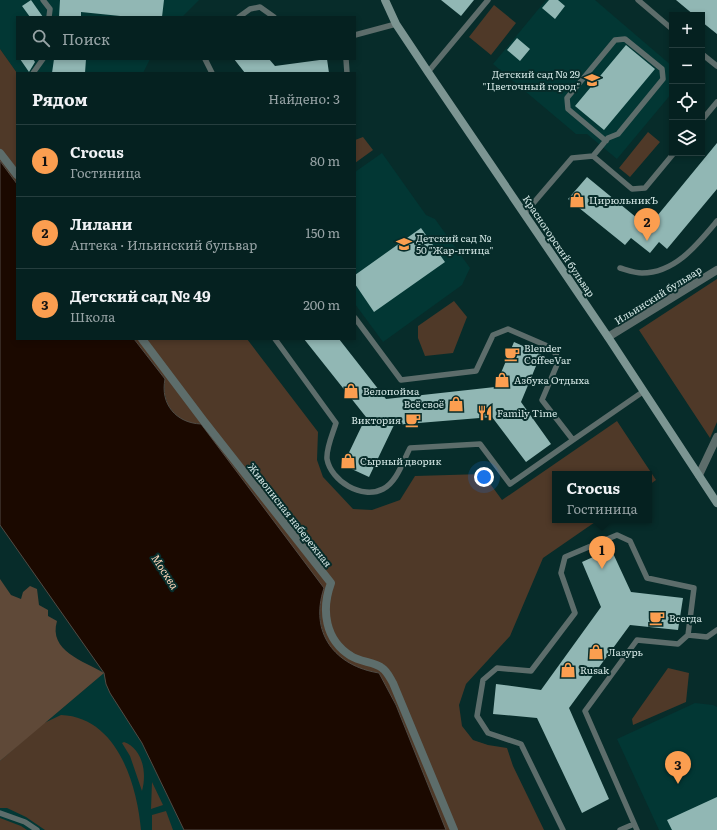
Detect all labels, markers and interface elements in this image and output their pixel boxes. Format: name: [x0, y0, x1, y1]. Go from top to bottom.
map controls: [669, 12, 705, 156]
button: +: [669, 12, 705, 48]
search box: [16, 16, 356, 60]
icon: search: [30, 27, 52, 49]
text: Поиск: [62, 27, 110, 50]
button: −: [669, 48, 705, 84]
place label: Детский сад № 29 "Цветочный город": [483, 66, 580, 93]
school or university icon: Детский сад № 29 "Цветочный город": [583, 71, 601, 89]
button: locate: [669, 84, 705, 120]
text: Рядом: [32, 86, 88, 111]
text: Найдено: 3: [268, 89, 340, 108]
button: layers: [669, 120, 705, 156]
text: Crocus: [70, 140, 124, 163]
text: 1: [42, 151, 48, 170]
text: 80 m: [310, 151, 340, 170]
text: Гостиница: [70, 163, 141, 182]
shop icon: ЦирюльникЪ: [568, 191, 586, 209]
street label: Красногорский бульвар: [520, 192, 599, 300]
place label: ЦирюльникЪ: [589, 192, 658, 207]
pin: 2: [634, 208, 660, 241]
text: Лилани: [70, 212, 132, 235]
text: 2: [42, 223, 48, 242]
text: 150 m: [305, 223, 340, 242]
place label: Детский сад № 50 "Жар-птица": [416, 230, 494, 257]
text: Аптека · Ильинский бульвар: [70, 235, 257, 254]
school or university icon: Детский сад № 50 "Жар-птица": [395, 235, 413, 253]
street label: Ильинский бульвар: [611, 262, 704, 328]
text: Детский сад № 49: [70, 284, 211, 307]
text: 3: [41, 295, 49, 314]
text: 200 m: [303, 295, 340, 314]
text: Школа: [70, 307, 115, 326]
place label: Blender CoffeeVar: [524, 340, 571, 367]
cafe icon: Blender CoffeeVar: [503, 345, 521, 363]
shop icon: Азбука Отдыха: [493, 371, 511, 389]
place label: Азбука Отдыха: [514, 372, 590, 387]
shop icon: Велопойма: [342, 382, 360, 400]
place label: Велопойма: [363, 383, 420, 398]
shop icon: Всё своё: [447, 395, 465, 413]
place label: Всё своё: [404, 396, 444, 411]
restaurant icon: Family Time: [476, 404, 494, 422]
place label: Family Time: [497, 405, 557, 420]
cafe icon: Виктория: [404, 411, 422, 429]
place label: Виктория: [351, 412, 401, 427]
shop icon: Сырный дворик: [339, 452, 357, 470]
place label: Сырный дворик: [360, 453, 441, 468]
street label: Живописная набережная: [245, 459, 336, 570]
your location: [474, 467, 494, 487]
popup: [552, 471, 652, 523]
text: Crocus: [566, 476, 620, 499]
text: Гостиница: [566, 499, 638, 518]
pin: 1: [589, 536, 615, 569]
water label: Москва: [149, 551, 184, 593]
cafe icon: Всегда: [648, 609, 666, 627]
place label: Всегда: [669, 610, 703, 625]
shop icon: Лазурь: [587, 643, 605, 661]
place label: Лазурь: [608, 644, 644, 659]
shop icon: Rusak: [559, 661, 577, 679]
place label: Rusak: [580, 662, 610, 677]
pin: 3: [665, 751, 691, 784]

